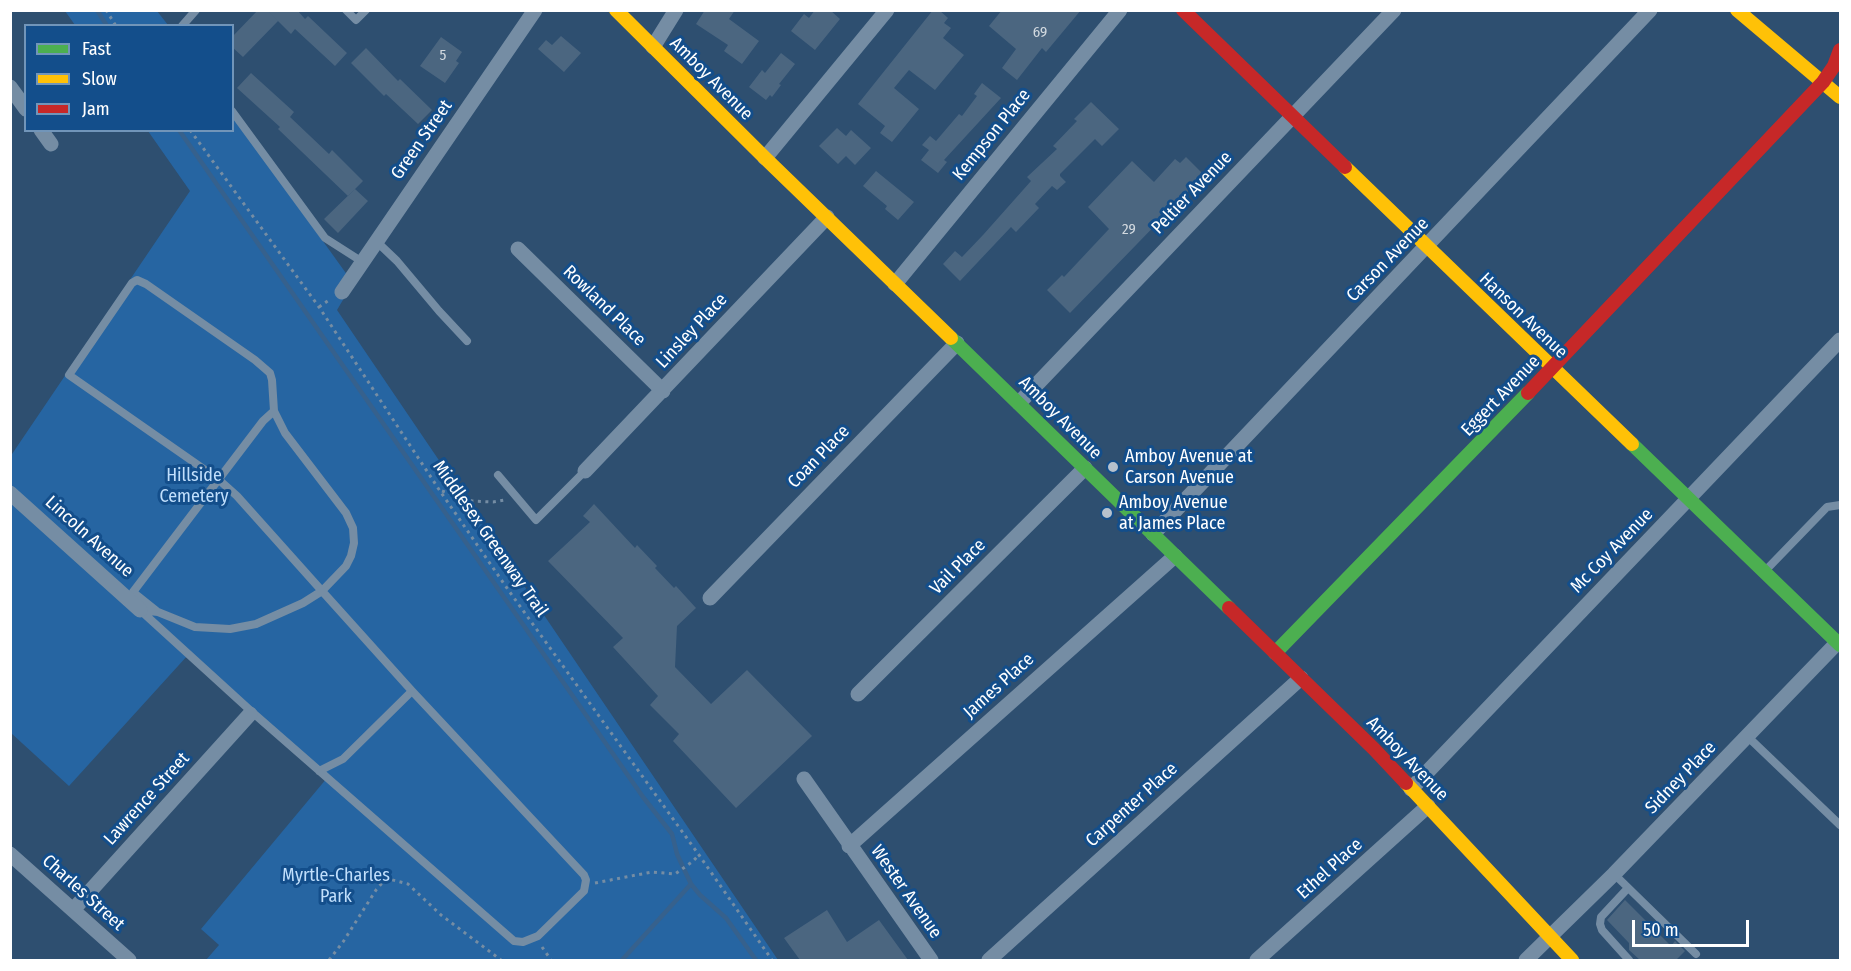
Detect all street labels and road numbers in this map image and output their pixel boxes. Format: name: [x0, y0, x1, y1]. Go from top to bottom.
street label: Amboy Avenue: [665, 33, 757, 125]
street label: Kempson Place: [949, 85, 1035, 185]
street label: Green Street: [387, 96, 457, 184]
street label: Peltier Avenue: [1147, 147, 1237, 239]
street label: Carson Avenue: [1342, 213, 1434, 307]
street label: Rowland Place: [558, 261, 650, 351]
street label: Hanson Avenue: [1474, 269, 1572, 363]
street label: Linsley Place: [652, 289, 732, 373]
street label: Eggert Avenue: [1457, 351, 1545, 441]
street label: Amboy Avenue: [1014, 372, 1106, 464]
street label: Coan Place: [784, 421, 854, 493]
street label: Middlesex Greenway Trail: [428, 457, 552, 621]
street label: Lincoln Avenue: [40, 492, 138, 582]
street label: Mc Coy Avenue: [1566, 504, 1658, 598]
street label: Vail Place: [926, 535, 990, 599]
street label: James Place: [959, 649, 1039, 723]
street label: Amboy Avenue: [1362, 712, 1452, 806]
street label: Sidney Place: [1641, 737, 1721, 819]
street label: Lawrence Street: [100, 748, 194, 850]
street label: Carpenter Place: [1082, 758, 1182, 852]
street label: Ethel Place: [1293, 834, 1367, 904]
street label: Wester Avenue: [866, 841, 946, 943]
street label: Charles Street: [37, 850, 129, 936]

